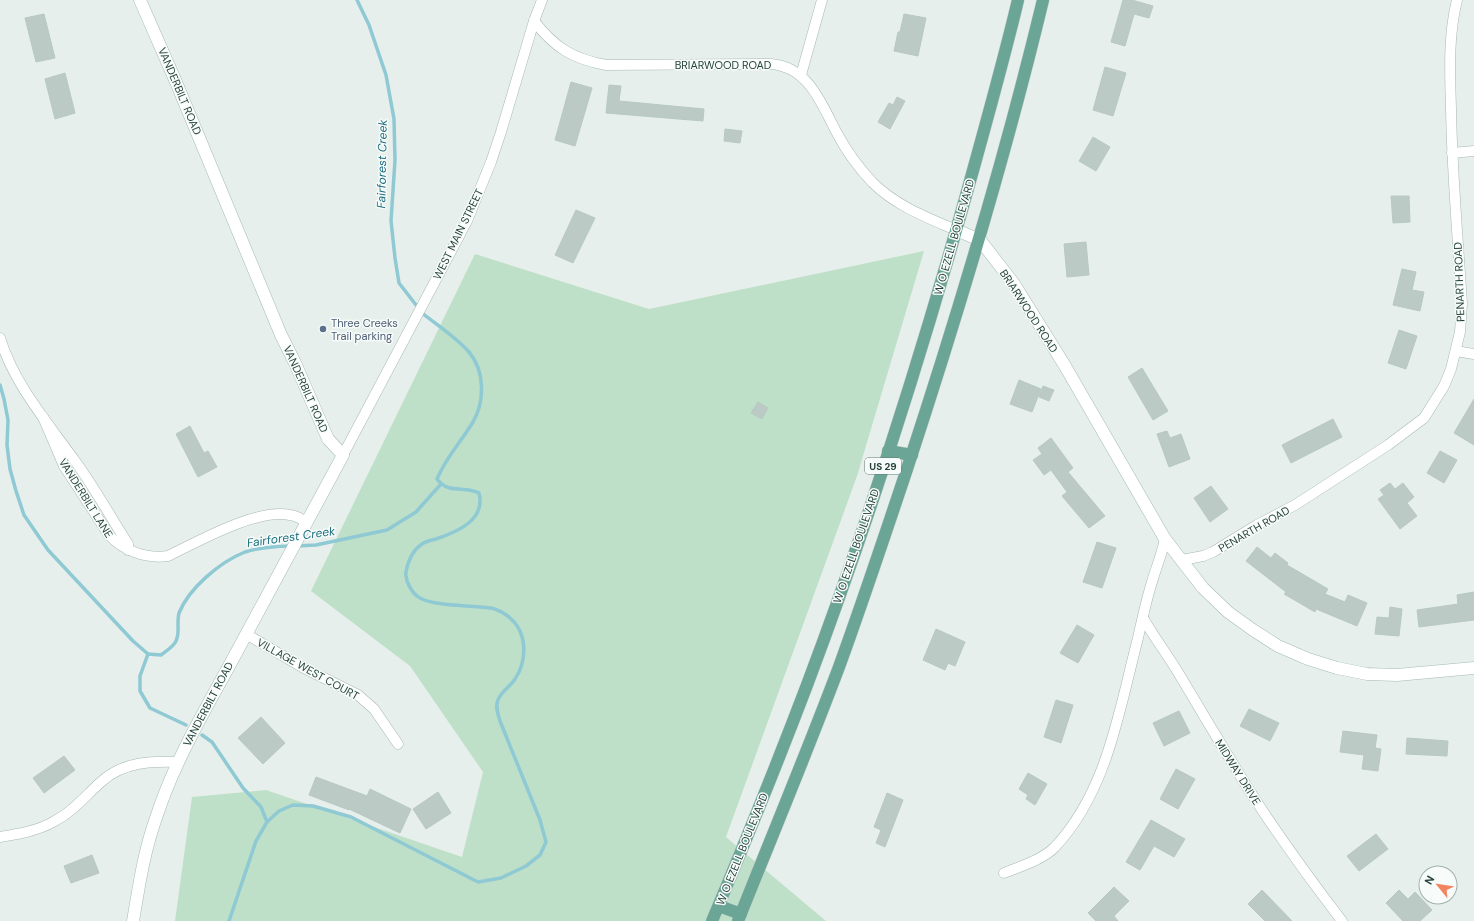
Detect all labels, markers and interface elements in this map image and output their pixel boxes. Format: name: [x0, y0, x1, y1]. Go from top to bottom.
street label: VANDERBILT ROAD: [155, 45, 205, 137]
street label: BRIARWOOD ROAD: [675, 58, 772, 72]
water label: Fairforest Creek: [373, 119, 391, 209]
street label: W O EZELL BOULEVARD: [931, 177, 977, 297]
street label: WEST MAIN STREET: [430, 186, 486, 282]
street label: PENARTH ROAD: [1451, 241, 1467, 322]
street label: BRIARWOOD ROAD: [997, 267, 1061, 356]
place label: Three Creeks Trail parking: [331, 316, 398, 343]
marker: Three Creeks Trail parking: [318, 324, 328, 334]
street label: VANDERBILT ROAD: [281, 343, 332, 435]
street label: VANDERBILT LANE: [56, 456, 116, 540]
road number: US 29: [865, 458, 901, 474]
street label: W O EZELL BOULEVARD: [830, 487, 882, 605]
street label: PENARTH ROAD: [1216, 503, 1293, 555]
water label: Fairforest Creek: [246, 523, 337, 551]
street label: VILLAGE WEST COURT: [255, 635, 361, 703]
street label: VANDERBILT ROAD: [180, 659, 236, 749]
street label: MIDWAY DRIVE: [1212, 736, 1264, 808]
street label: W O EZELL BOULEVARD: [713, 790, 771, 907]
north arrow: [1418, 865, 1458, 905]
text: N: [1421, 873, 1437, 887]

